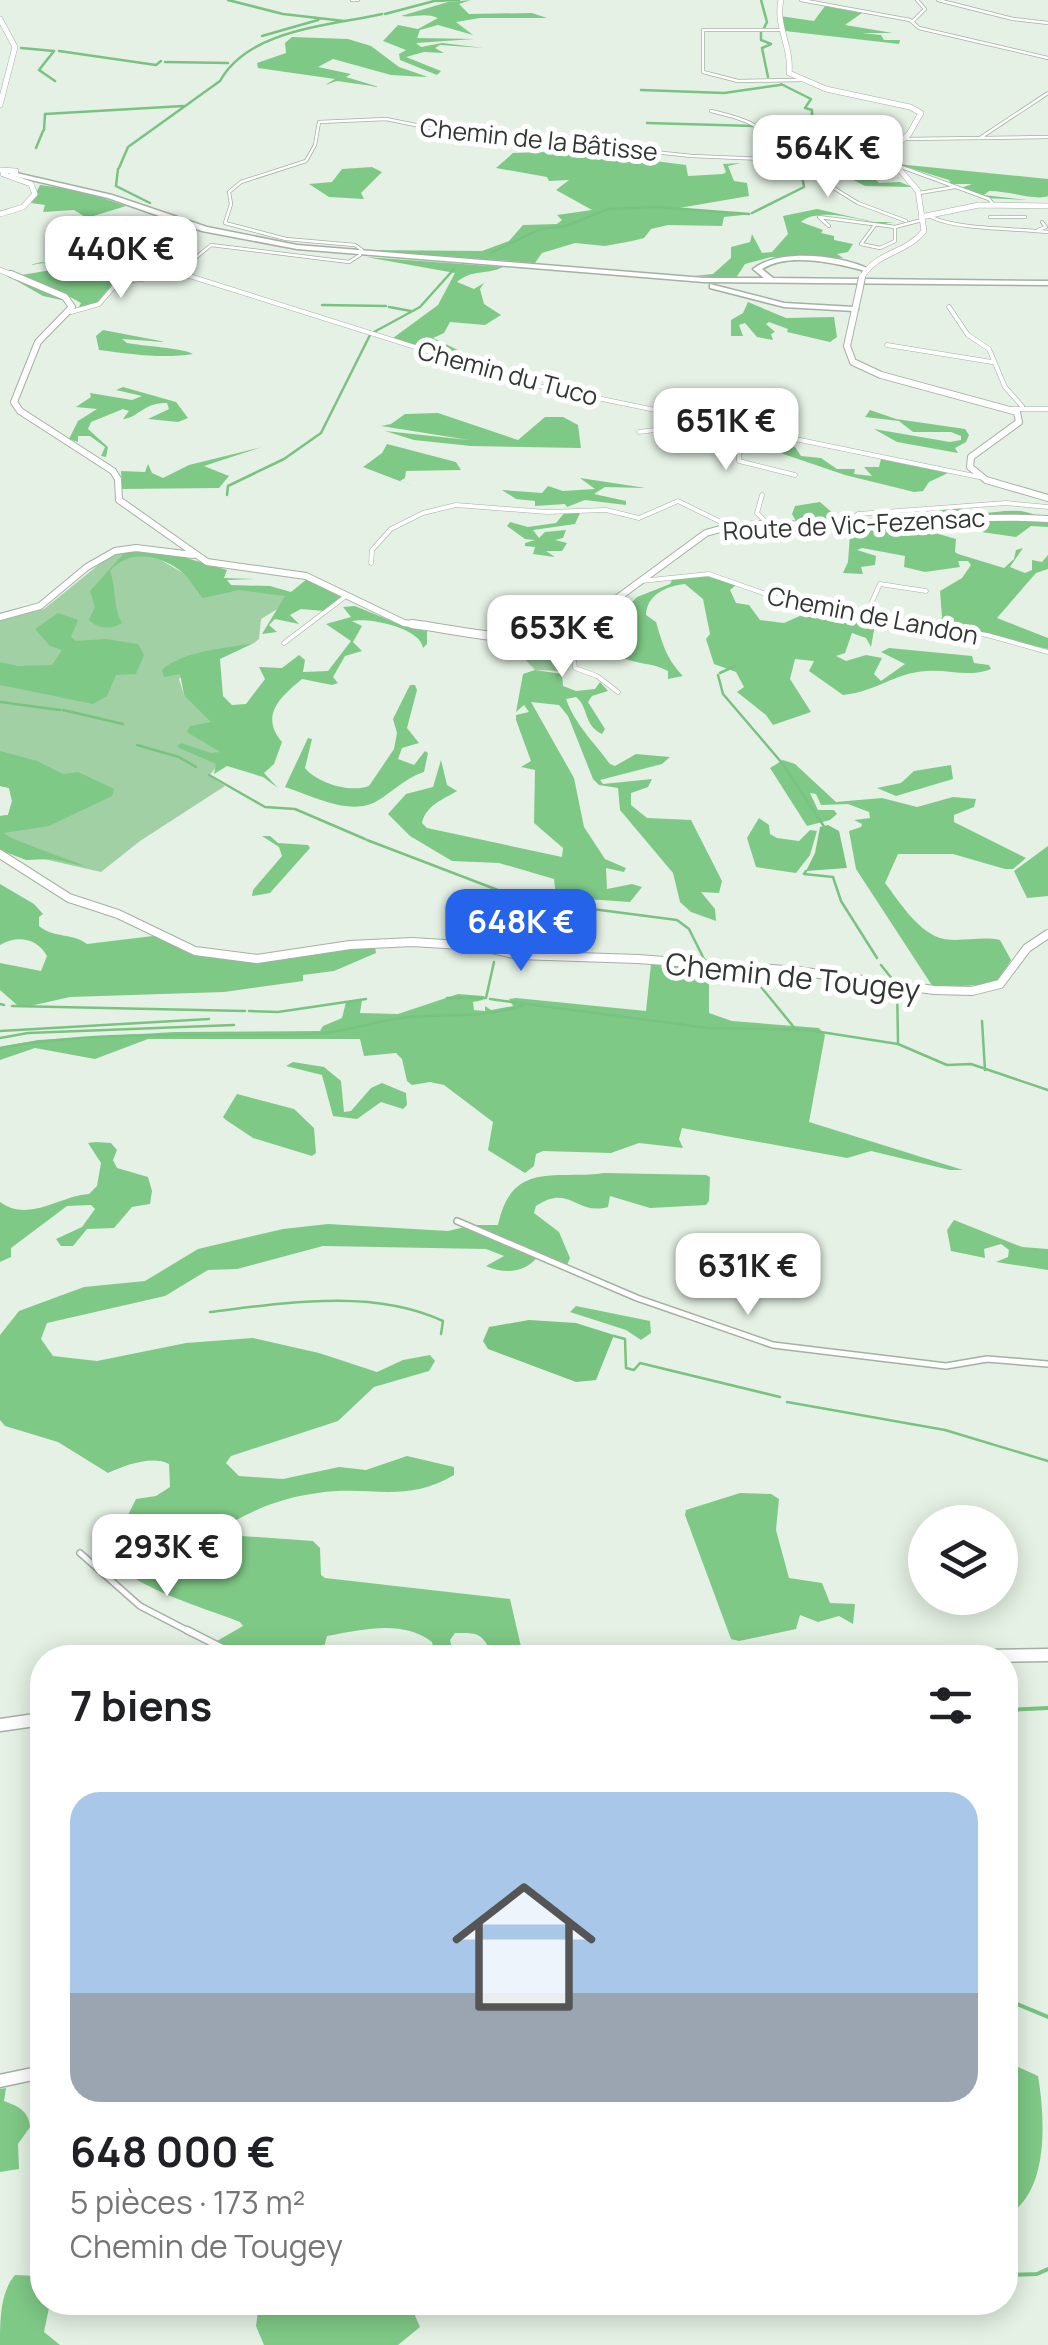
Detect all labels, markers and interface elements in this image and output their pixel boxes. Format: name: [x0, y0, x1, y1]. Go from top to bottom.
street label: Chemin de la Bâtisse: [418, 109, 660, 169]
pin: 564K €: [747, 115, 909, 200]
text: 564K €: [775, 125, 881, 169]
pin: 440K €: [40, 216, 202, 301]
text: 440K €: [67, 226, 175, 270]
street label: Chemin du Tuco: [414, 332, 602, 414]
pin: 651K €: [645, 388, 807, 473]
text: 651K €: [676, 398, 776, 442]
street label: Route de Vic-Fezensac: [722, 500, 986, 548]
street label: Chemin de Landon: [765, 577, 981, 653]
pin: 653K €: [481, 595, 643, 680]
text: 653K €: [509, 605, 615, 649]
pin: 648K €: [440, 889, 602, 974]
text: 648K €: [467, 899, 575, 943]
street label: Chemin de Tougey: [664, 942, 923, 1010]
pin: 631K €: [667, 1233, 829, 1318]
text: 631K €: [698, 1243, 798, 1287]
map controls: [908, 1505, 1018, 1615]
button: layers: [908, 1505, 1018, 1615]
pin: 293K €: [86, 1514, 248, 1599]
text: 293K €: [114, 1524, 220, 1568]
text: 7 biens: [70, 1676, 212, 1734]
icon: filters: [923, 1678, 978, 1733]
icon: home: [434, 1857, 614, 2037]
text: 648 000 €: [70, 2122, 276, 2180]
text: 5 pièces · 173 m²: [70, 2180, 305, 2224]
text: Chemin de Tougey: [70, 2224, 343, 2268]

